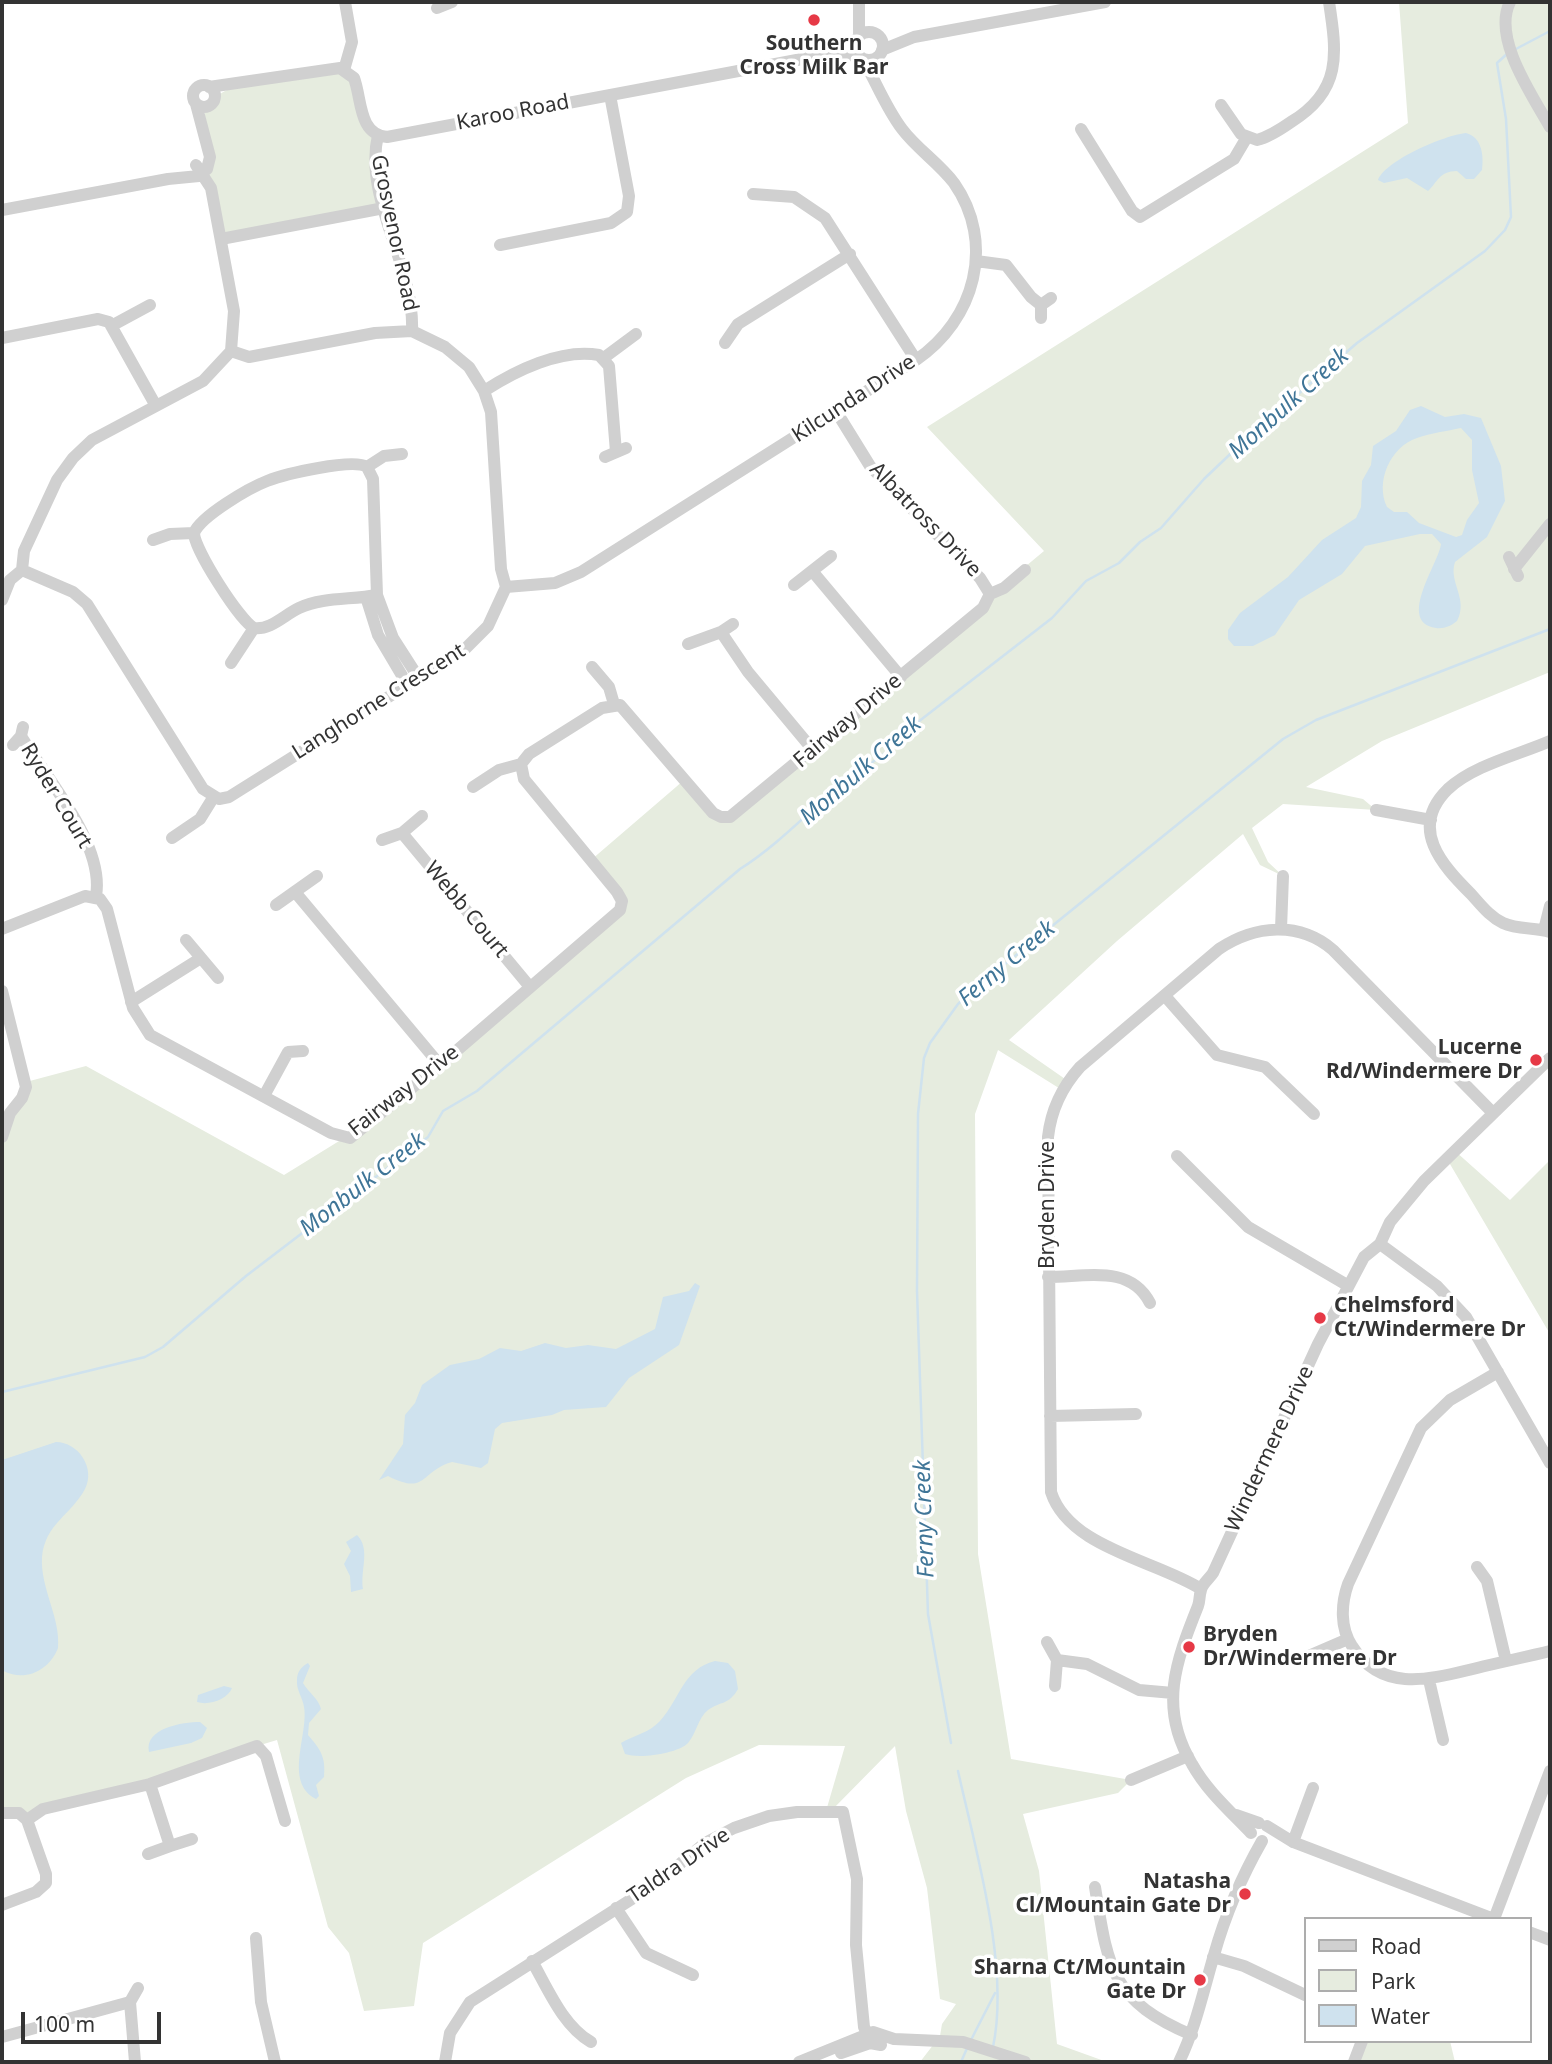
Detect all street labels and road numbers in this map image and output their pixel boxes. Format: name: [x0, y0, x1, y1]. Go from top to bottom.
street label: Karoo Road: [454, 90, 572, 136]
street label: Grosvenor Road: [365, 153, 423, 313]
street label: Kilcunda Drive: [788, 350, 920, 448]
street label: Albatross Drive: [864, 457, 986, 583]
street label: Langhorne Crescent: [288, 639, 470, 765]
street label: Fairway Drive: [789, 669, 907, 773]
street label: Ryder Court: [15, 739, 97, 853]
street label: Webb Court: [419, 857, 513, 963]
street label: Fairway Drive: [344, 1040, 464, 1142]
street label: Bryden Drive: [1035, 1141, 1061, 1269]
street label: Windermere Drive: [1220, 1362, 1320, 1536]
street label: Taldra Drive: [623, 1823, 735, 1909]

